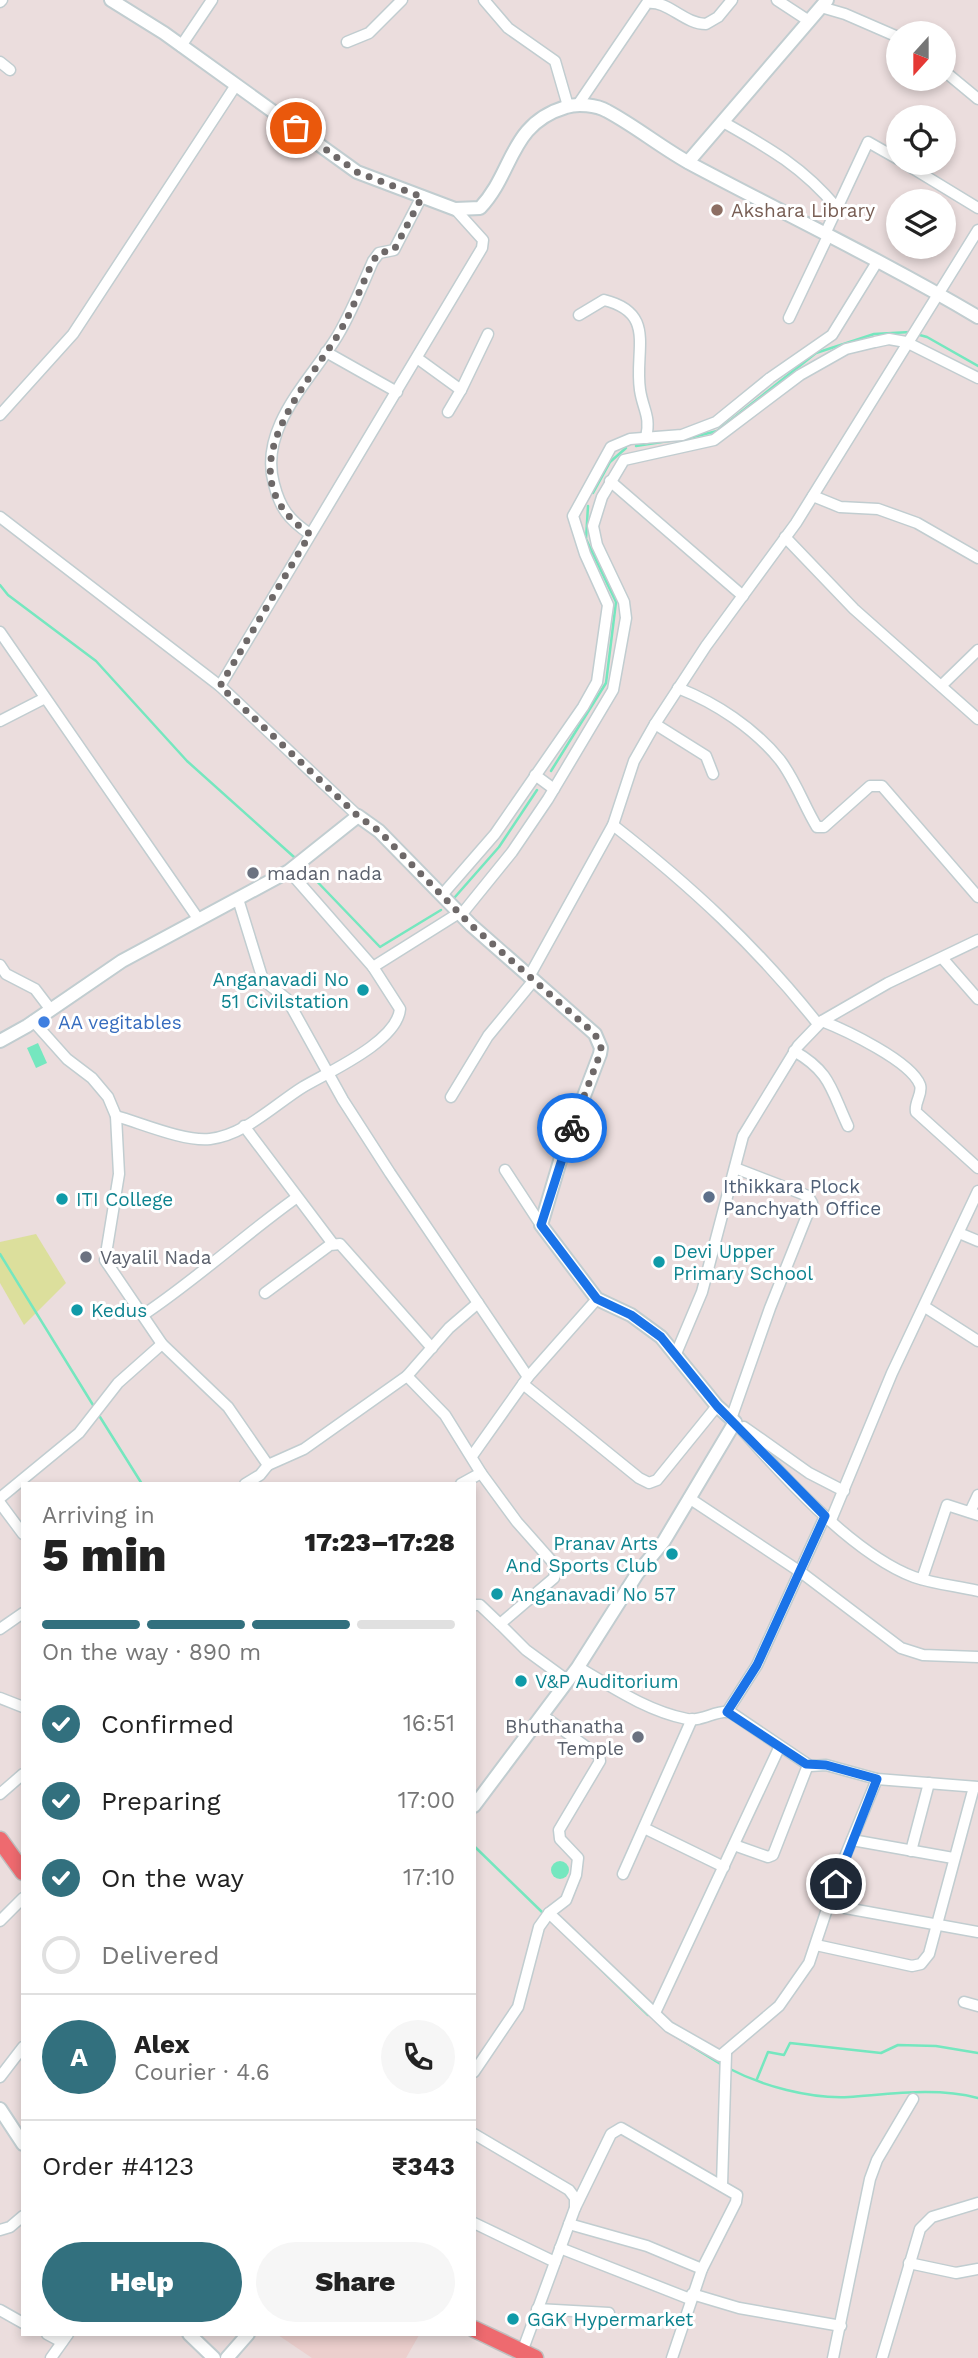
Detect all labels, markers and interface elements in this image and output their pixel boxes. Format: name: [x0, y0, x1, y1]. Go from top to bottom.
north arrow: [886, 21, 956, 91]
map controls: [886, 21, 956, 259]
pin: [266, 98, 326, 158]
button: locate: [886, 105, 956, 175]
icon: bag: [277, 109, 315, 147]
button: layers: [886, 189, 956, 259]
place label: Akshara Library: [731, 199, 875, 222]
marker: Akshara Library: [709, 202, 725, 218]
place label: madan nada: [267, 862, 382, 885]
marker: madan nada: [245, 865, 261, 881]
place label: Anganavadi No 51 Civilstation: [213, 968, 349, 1013]
marker: Anganavadi No 51 Civilstation: [355, 982, 371, 998]
place label: AA vegitables: [58, 1011, 182, 1034]
marker: AA vegitables: [36, 1014, 52, 1030]
courier: [537, 1093, 607, 1163]
icon: bike: [553, 1109, 591, 1147]
place label: Ithikkara Plock Panchyath Office: [723, 1175, 881, 1220]
place label: ITI College: [76, 1188, 173, 1211]
marker: Ithikkara Plock Panchyath Office: [701, 1189, 717, 1205]
marker: ITI College: [54, 1191, 70, 1207]
place label: Devi Upper Primary School: [673, 1240, 813, 1285]
place label: Vayalil Nada: [100, 1246, 212, 1269]
marker: Vayalil Nada: [78, 1249, 94, 1265]
marker: Devi Upper Primary School: [651, 1254, 667, 1270]
place label: Kedus: [91, 1299, 147, 1322]
marker: Kedus: [69, 1302, 85, 1318]
text: Arriving in: [42, 1502, 155, 1529]
text: 17:23–17:28: [304, 1527, 455, 1557]
text: 5 min: [42, 1528, 167, 1582]
place label: Pranav Arts And Sports Club: [506, 1532, 658, 1577]
marker: Pranav Arts And Sports Club: [664, 1546, 680, 1562]
place label: Anganavadi No 57: [511, 1583, 676, 1606]
marker: Anganavadi No 57: [489, 1586, 505, 1602]
text: On the way · 890 m: [42, 1639, 261, 1666]
place label: V&P Auditorium: [535, 1670, 679, 1693]
marker: V&P Auditorium: [513, 1673, 529, 1689]
icon: check: [42, 1705, 80, 1743]
text: Confirmed: [101, 1709, 234, 1739]
text: 16:51: [403, 1710, 455, 1737]
place label: Bhuthanatha Temple: [505, 1715, 624, 1760]
marker: Bhuthanatha Temple: [630, 1729, 646, 1745]
icon: check: [42, 1782, 80, 1820]
text: Preparing: [101, 1786, 221, 1816]
text: 17:00: [398, 1787, 455, 1814]
pin: [806, 1854, 866, 1914]
icon: check: [42, 1859, 80, 1897]
text: On the way: [101, 1863, 244, 1893]
text: 17:10: [403, 1864, 455, 1891]
icon: home: [817, 1865, 855, 1903]
text: Delivered: [101, 1940, 220, 1970]
button: phone: [381, 2020, 455, 2094]
text: Alex: [134, 2029, 190, 2059]
text: A: [70, 2042, 88, 2072]
text: Courier · 4.6: [134, 2059, 270, 2086]
text: Order #4123: [42, 2151, 194, 2181]
text: ₹343: [392, 2151, 455, 2181]
button: Help: [42, 2242, 242, 2322]
button: Share: [256, 2242, 455, 2322]
place label: GGK Hypermarket: [527, 2308, 693, 2331]
marker: GGK Hypermarket: [505, 2311, 521, 2327]

